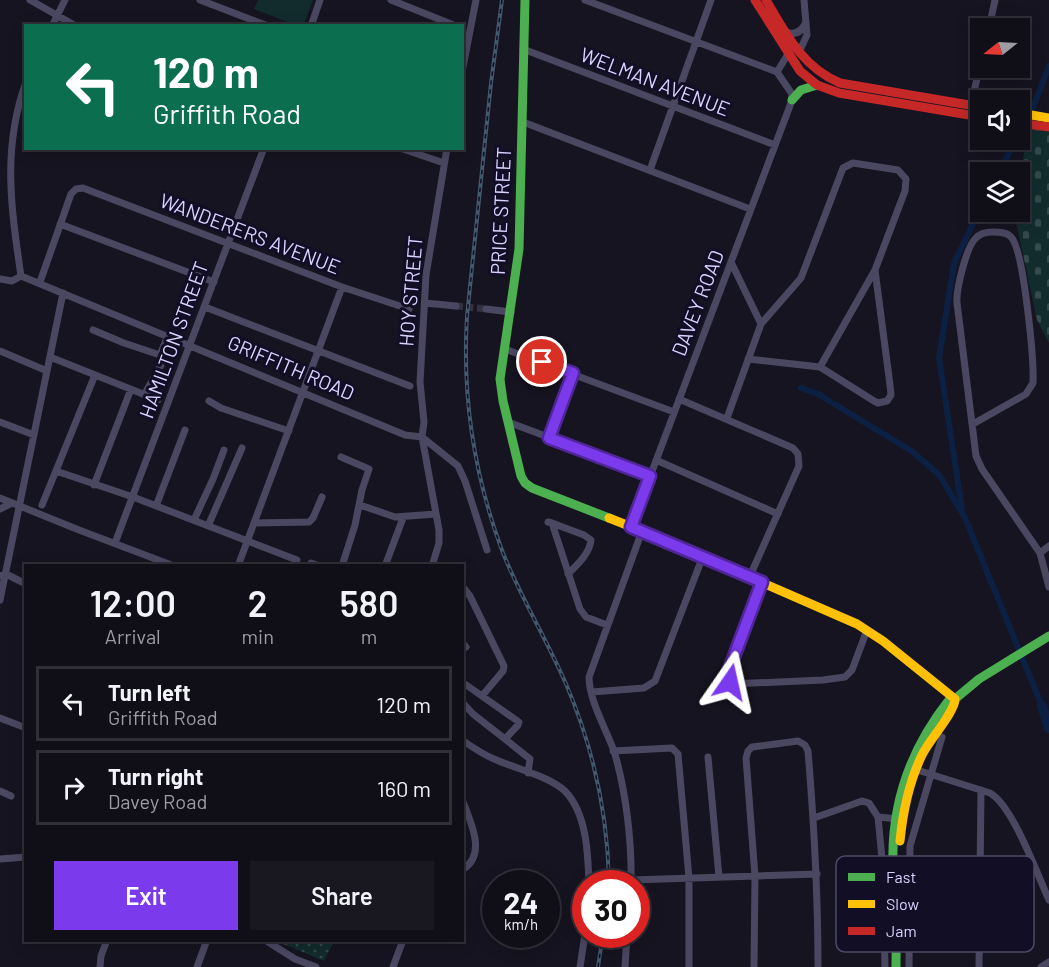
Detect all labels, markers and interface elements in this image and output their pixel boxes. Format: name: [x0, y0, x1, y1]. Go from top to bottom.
north arrow: [970, 18, 1030, 78]
map controls: [970, 18, 1030, 222]
street label: WELMAN AVENUE: [577, 42, 733, 121]
text: 120 m: [153, 46, 259, 96]
icon: left: [54, 48, 132, 126]
button: sound: [970, 90, 1030, 150]
text: Griffith Road: [153, 97, 301, 129]
street label: PRICE STREET: [485, 146, 515, 275]
button: layers: [970, 162, 1030, 222]
street label: WANDERERS AVENUE: [157, 188, 344, 279]
street label: HOY STREET: [393, 235, 427, 347]
street label: DAVEY ROAD: [666, 246, 728, 359]
street label: HAMILTON STREET: [134, 258, 213, 421]
street label: GRIFFITH ROAD: [224, 330, 358, 405]
pin: [516, 336, 567, 387]
icon: arrive: [525, 345, 558, 378]
text: 12:00: [90, 581, 176, 624]
text: 2: [248, 581, 268, 624]
text: 580: [340, 581, 398, 624]
text: Arrival: [105, 624, 161, 648]
text: min: [242, 624, 274, 648]
text: m: [361, 624, 377, 648]
position arrow: [698, 650, 762, 714]
text: Turn left: [108, 679, 191, 705]
icon: left: [57, 687, 90, 720]
text: 120 m: [376, 691, 431, 717]
text: Griffith Road: [108, 705, 218, 729]
text: Turn right: [108, 763, 203, 789]
icon: right: [57, 771, 90, 804]
text: 160 m: [377, 775, 431, 801]
text: Davey Road: [108, 789, 207, 813]
legend: [836, 856, 1034, 952]
button: Exit: [54, 861, 238, 930]
button: Share: [250, 861, 434, 930]
text: Fast: [886, 867, 916, 886]
speed limit sign: 30: [572, 870, 650, 948]
text: 24: [504, 884, 538, 920]
text: Slow: [886, 894, 919, 913]
text: km/h: [504, 915, 538, 933]
text: Jam: [886, 921, 917, 940]

